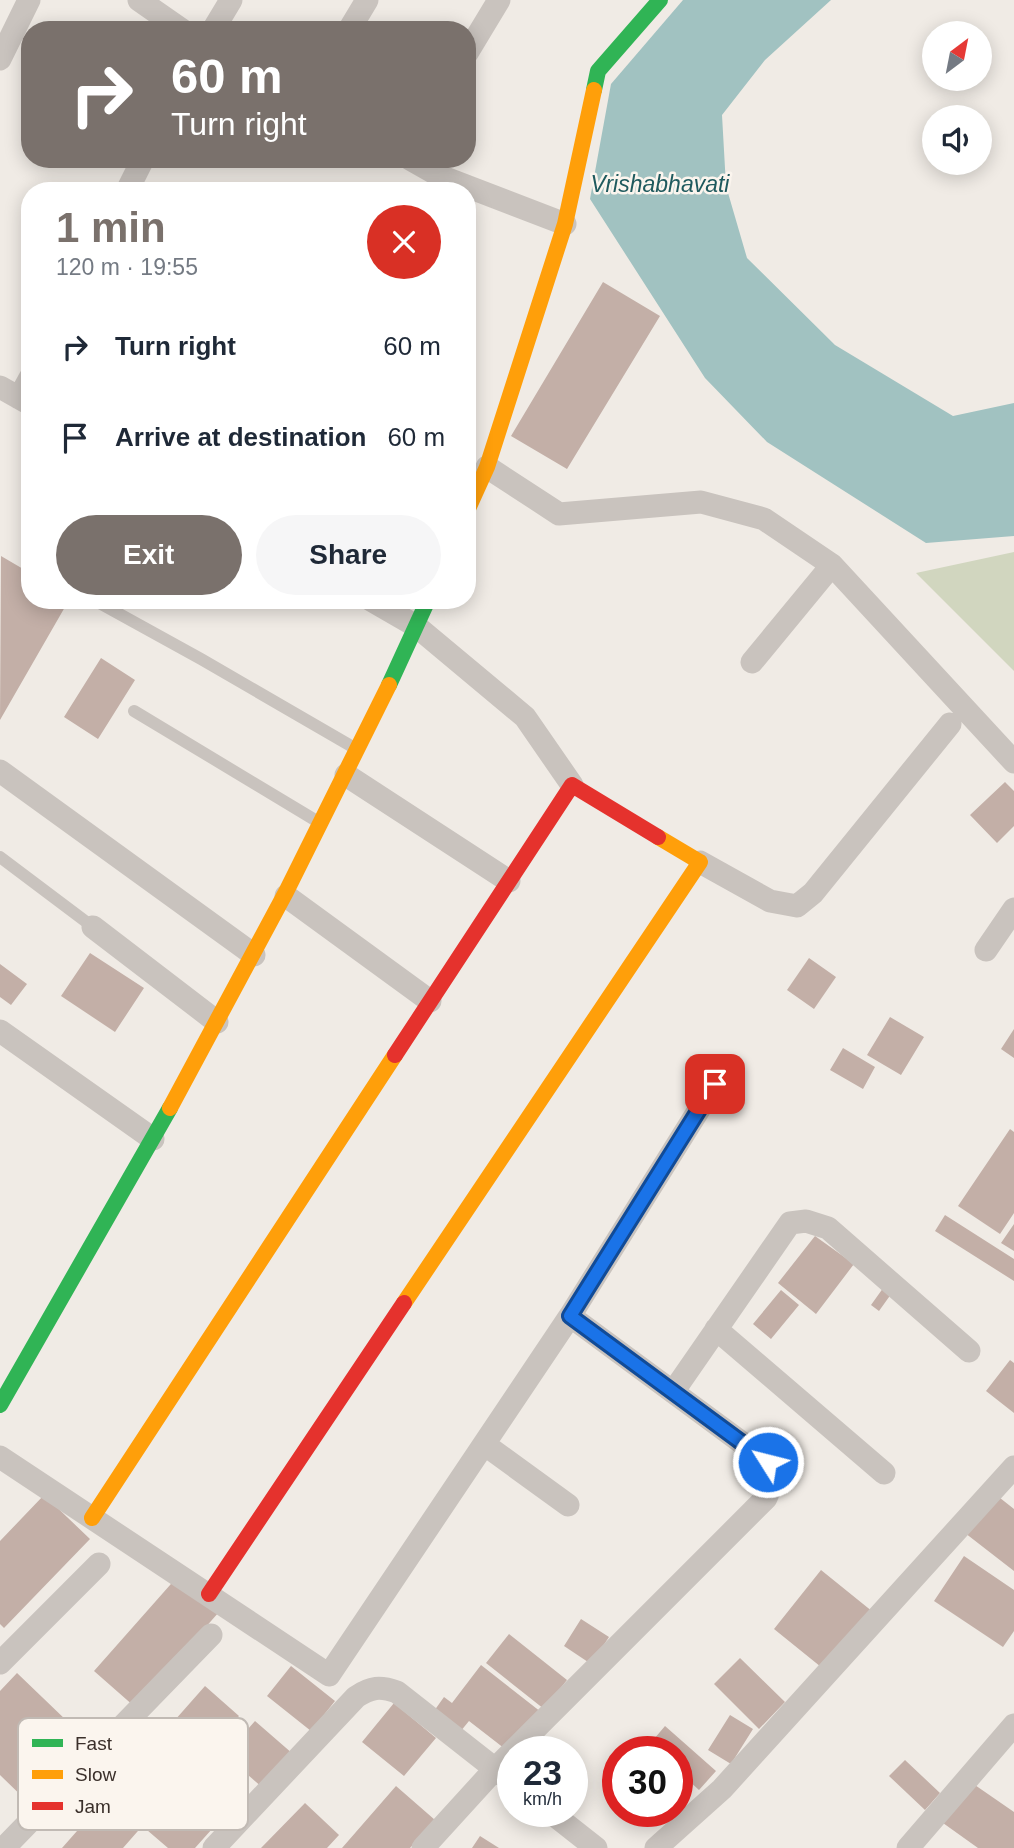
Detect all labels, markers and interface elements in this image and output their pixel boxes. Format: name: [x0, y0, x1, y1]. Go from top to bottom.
north arrow: [922, 21, 992, 91]
map controls: [922, 21, 992, 175]
icon: right: [56, 49, 147, 140]
text: 60 m: [171, 49, 283, 103]
button: sound: [922, 105, 992, 175]
text: Turn right: [171, 106, 307, 142]
water label: Vrishabhavati: [591, 171, 730, 197]
text: 1 min: [56, 204, 166, 251]
button: close: [367, 205, 441, 279]
text: 120 m · 19:55: [56, 254, 198, 280]
icon: right: [56, 328, 94, 366]
text: Turn right: [115, 331, 236, 361]
text: 60 m: [383, 331, 441, 361]
icon: arrive: [56, 419, 94, 457]
text: Arrive at destination: [115, 422, 366, 452]
text: 60 m: [387, 422, 445, 452]
button: Exit: [56, 515, 242, 595]
button: Share: [256, 515, 441, 595]
pin: [685, 1054, 745, 1114]
icon: arrive: [696, 1065, 734, 1103]
position arrow: [731, 1425, 805, 1499]
legend: [18, 1718, 248, 1830]
text: Fast: [75, 1733, 113, 1754]
speed limit sign: 30: [602, 1736, 693, 1827]
text: 23: [523, 1753, 562, 1792]
text: Slow: [75, 1764, 116, 1785]
text: km/h: [523, 1789, 562, 1809]
text: Jam: [75, 1796, 111, 1817]

